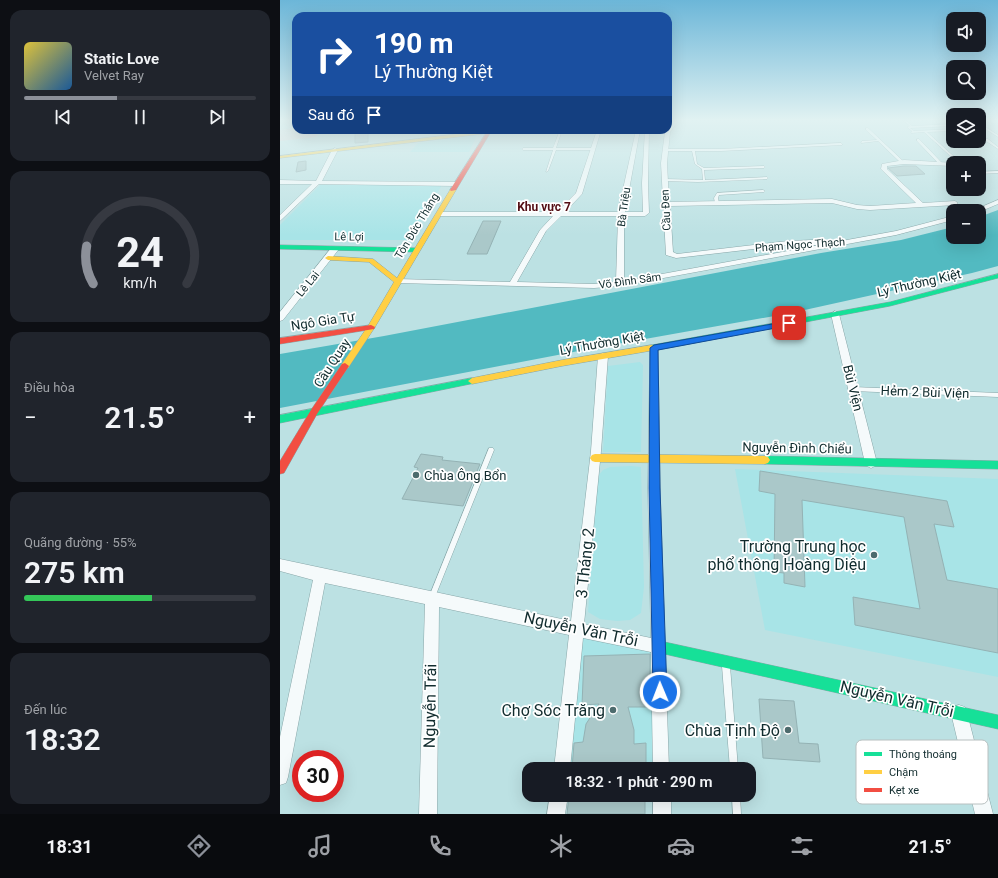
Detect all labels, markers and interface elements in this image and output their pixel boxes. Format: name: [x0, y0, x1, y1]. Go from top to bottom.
map controls: [946, 12, 986, 244]
button: sound: [946, 12, 986, 52]
text: 190 m: [374, 27, 453, 60]
icon: right: [308, 28, 360, 80]
text: Static Love: [84, 50, 159, 68]
button: search: [946, 60, 986, 100]
text: Lý Thường Kiệt: [374, 61, 493, 82]
text: Velvet Ray: [84, 68, 144, 83]
icon: arrive: [363, 104, 385, 126]
icon: previous: [52, 106, 74, 128]
icon: pause: [129, 106, 151, 128]
icon: next: [206, 106, 228, 128]
text: Sau đó: [308, 106, 355, 124]
button: layers: [946, 108, 986, 148]
button: +: [946, 156, 986, 196]
street label: Bà Triệu: [615, 186, 633, 228]
street label: Cầu Đen: [658, 189, 674, 231]
street label: Tôn Đức Thắng: [392, 191, 442, 261]
district label: Khu vực 7: [517, 200, 571, 214]
button: −: [946, 204, 986, 244]
text: 24: [116, 228, 164, 277]
street label: Lê Lợi: [334, 230, 364, 244]
street label: Phạm Ngọc Thạch: [754, 235, 846, 255]
street label: Lý Thường Kiệt: [875, 266, 963, 300]
street label: Lê Lai: [294, 269, 322, 299]
street label: Võ Đình Sâm: [598, 270, 662, 292]
text: km/h: [123, 275, 157, 291]
pin: [772, 306, 806, 340]
street label: Ngô Gia Tự: [290, 308, 357, 333]
icon: arrive: [778, 312, 800, 334]
street label: Lý Thường Kiệt: [558, 328, 646, 358]
street label: Cầu Quay: [311, 336, 353, 390]
street label: Bùi Viện: [840, 363, 866, 413]
text: Điều hòa: [24, 380, 75, 395]
street label: Hẻm 2 Bùi Viện: [881, 383, 969, 401]
text: 21.5°: [104, 400, 176, 435]
text: −: [24, 405, 37, 430]
text: +: [244, 405, 256, 430]
street label: Nguyễn Đình Chiểu: [742, 440, 852, 456]
place label: Chùa Ông Bổn: [424, 468, 506, 483]
marker: Chùa Ông Bổn: [411, 470, 421, 480]
street label: 3 Tháng 2: [572, 527, 598, 599]
text: Quãng đường · 55%: [24, 535, 137, 550]
place label: Trường Trung học phổ thông Hoàng Diệu: [707, 537, 866, 574]
marker: Trường Trung học phổ thông Hoàng Diệu: [869, 550, 879, 560]
text: 275 km: [24, 555, 125, 590]
street label: Nguyễn Văn Trỗi: [522, 608, 640, 650]
street label: Nguyễn Trãi: [420, 664, 440, 748]
position arrow: [639, 671, 681, 713]
street label: Nguyễn Văn Trỗi: [838, 677, 956, 721]
place label: Chợ Sóc Trăng: [501, 701, 605, 720]
text: Đến lúc: [24, 702, 67, 717]
marker: Chợ Sóc Trăng: [608, 705, 618, 715]
place label: Chùa Tịnh Độ: [685, 721, 780, 740]
text: 18:32: [24, 722, 101, 757]
marker: Chùa Tịnh Độ: [783, 725, 793, 735]
legend: [856, 740, 988, 804]
text: Thông thoáng: [889, 748, 957, 761]
speed limit sign: 30: [292, 750, 344, 802]
text: Chậm: [889, 766, 918, 779]
text: 18:32 · 1 phút · 290 m: [565, 773, 713, 791]
text: Kẹt xe: [889, 784, 919, 797]
icon: directions: [185, 832, 213, 860]
icon: music: [306, 832, 334, 860]
icon: phone: [426, 832, 454, 860]
icon: climate: [547, 832, 575, 860]
icon: car: [667, 832, 695, 860]
icon: filters: [788, 832, 816, 860]
text: 18:31: [46, 836, 93, 857]
text: 21.5°: [908, 836, 952, 857]

